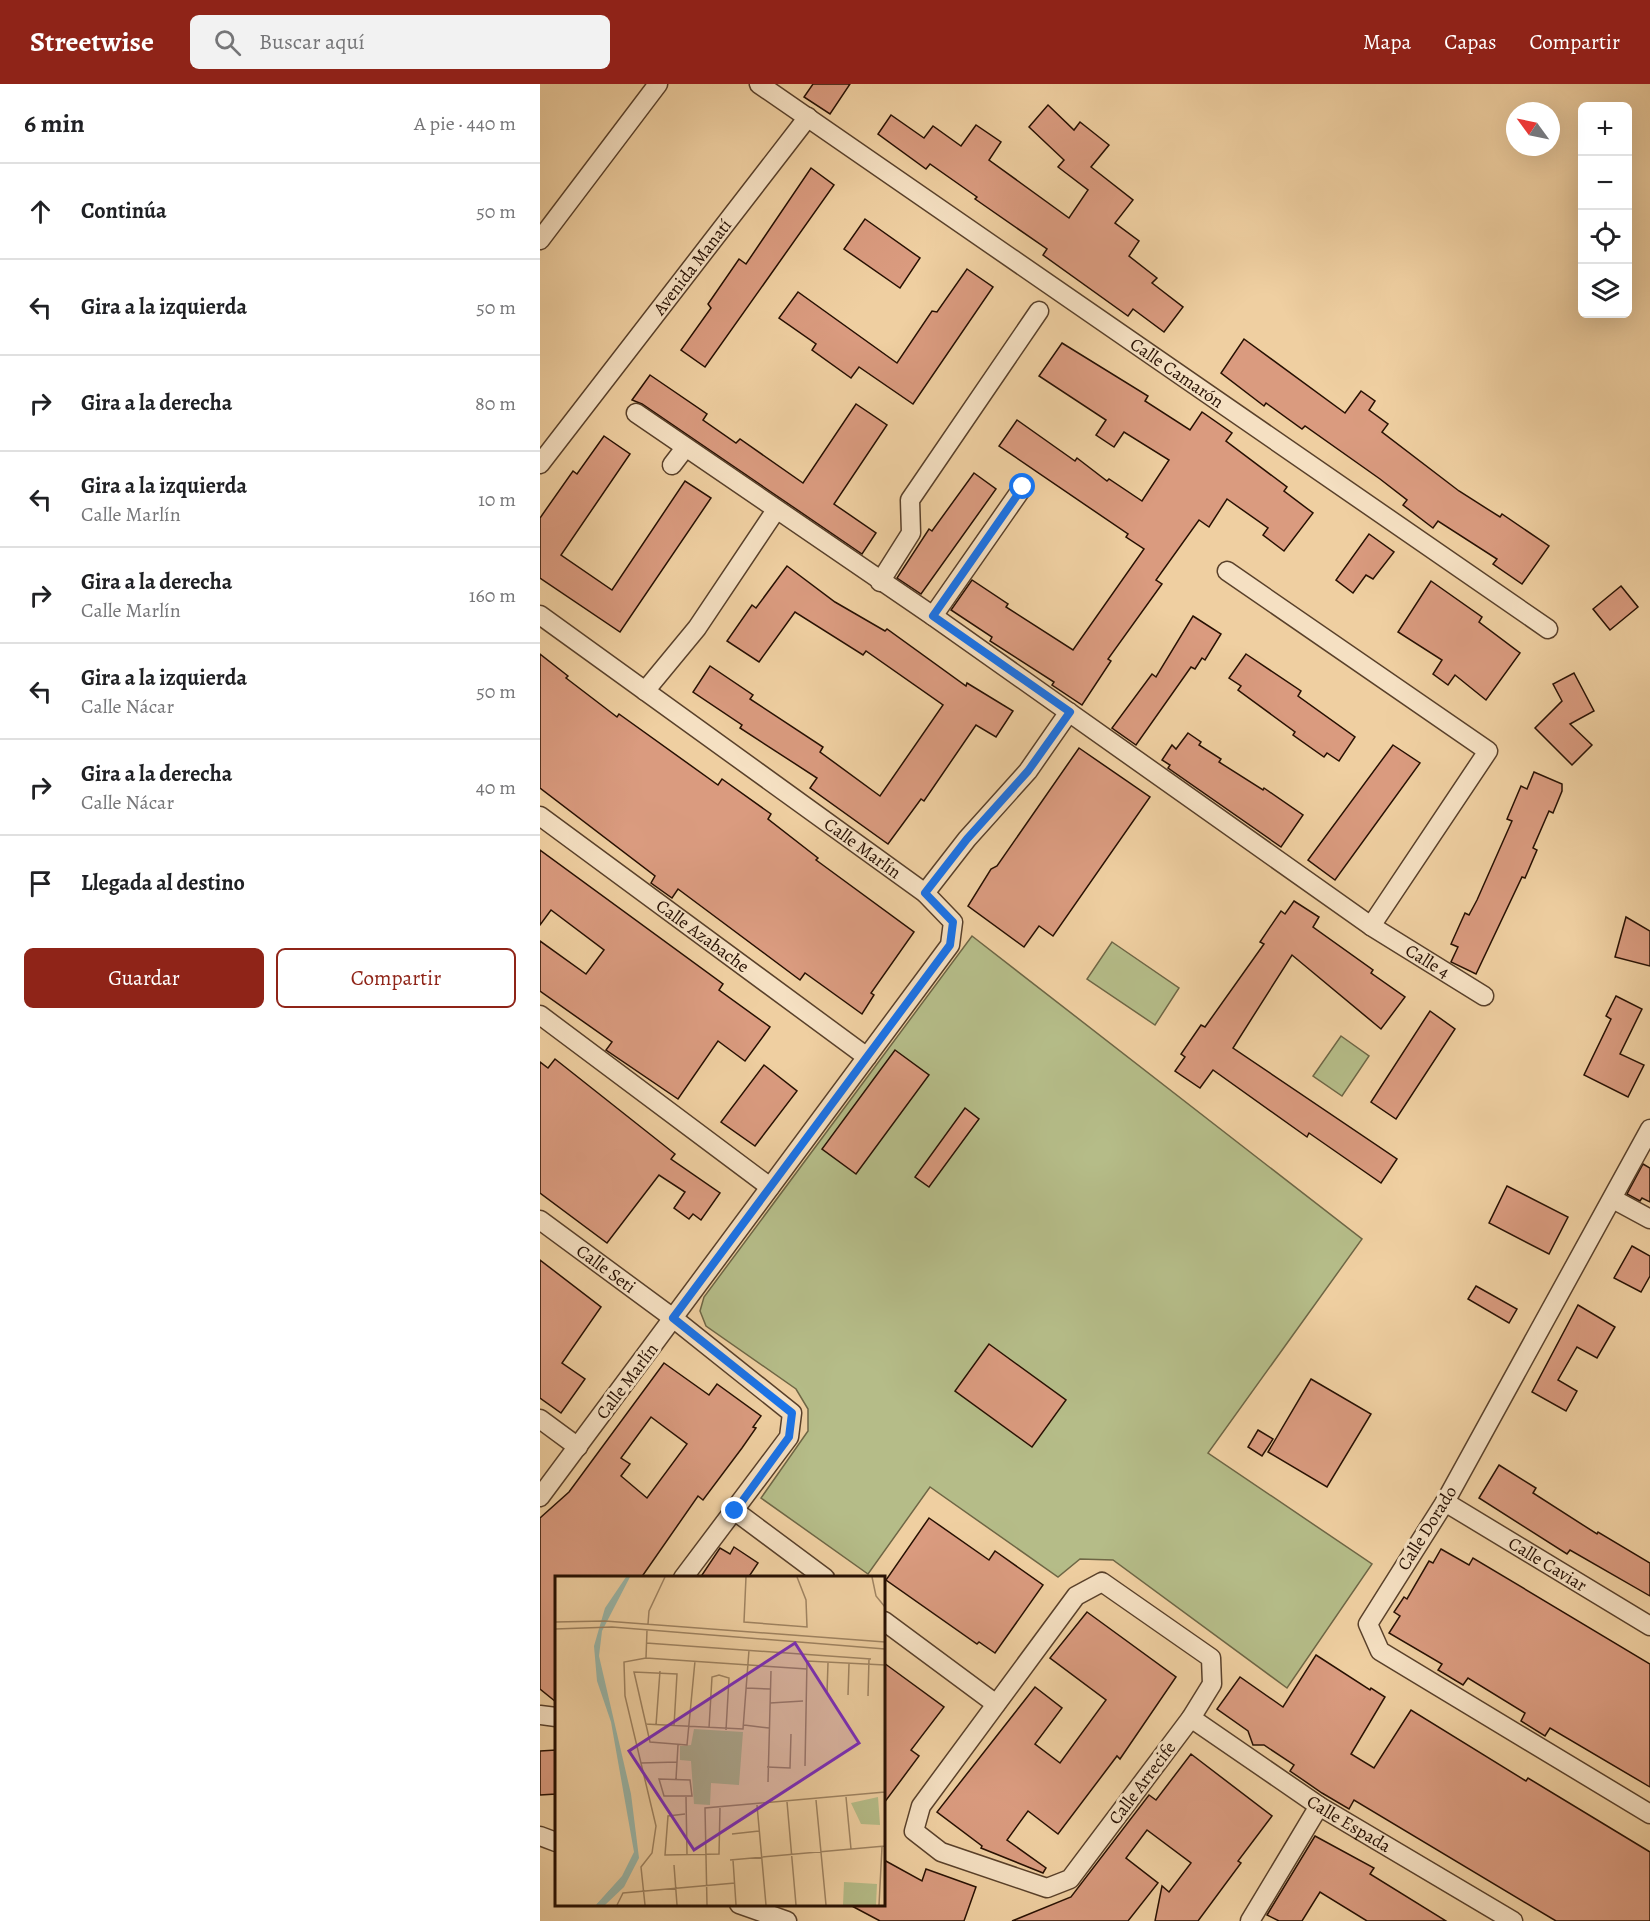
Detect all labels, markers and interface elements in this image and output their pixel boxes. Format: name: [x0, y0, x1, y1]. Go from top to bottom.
search box: [190, 15, 610, 69]
text: Streetwise: [30, 23, 154, 61]
icon: search: [211, 26, 244, 59]
text: Buscar aquí: [259, 27, 365, 57]
text: Mapa: [1363, 28, 1411, 56]
text: Capas: [1444, 28, 1497, 56]
text: Compartir: [1530, 28, 1620, 56]
north arrow: [1506, 102, 1560, 156]
map controls: [1578, 102, 1632, 318]
button: +: [1578, 102, 1632, 156]
text: 6 min: [24, 106, 85, 141]
text: A pie · 440 m: [414, 110, 516, 137]
button: −: [1578, 156, 1632, 210]
icon: ahead: [24, 195, 57, 228]
text: Continúa: [81, 196, 167, 226]
text: 50 m: [476, 198, 516, 225]
button: locate: [1578, 210, 1632, 264]
street label: Avenida Manatí: [647, 214, 737, 321]
button: layers: [1578, 264, 1632, 318]
icon: left: [24, 291, 57, 324]
text: Gira a la izquierda: [81, 292, 247, 322]
text: 50 m: [476, 294, 516, 321]
street label: Calle Camarón: [1125, 332, 1229, 414]
icon: right: [24, 387, 57, 420]
text: Gira a la derecha: [81, 388, 232, 418]
text: 80 m: [475, 390, 516, 417]
text: Gira a la izquierda: [81, 471, 247, 501]
route start: [1009, 473, 1035, 499]
icon: left: [24, 483, 57, 516]
text: 10 m: [478, 486, 516, 513]
text: Calle Marlín: [81, 501, 181, 528]
text: Gira a la derecha: [81, 567, 232, 597]
icon: right: [24, 579, 57, 612]
text: 160 m: [469, 582, 516, 609]
text: Calle Marlín: [81, 597, 181, 624]
text: Gira a la izquierda: [81, 663, 247, 693]
icon: left: [24, 675, 57, 708]
text: 50 m: [476, 678, 516, 705]
text: Calle Nácar: [81, 693, 174, 720]
text: Gira a la derecha: [81, 759, 232, 789]
icon: right: [24, 771, 57, 804]
text: 40 m: [476, 774, 516, 801]
text: Calle Nácar: [81, 789, 174, 816]
street label: Calle Marlín: [819, 812, 906, 884]
icon: arrive: [24, 867, 57, 900]
text: Llegada al destino: [81, 868, 245, 898]
street label: Calle Azabache: [651, 893, 754, 978]
street label: Calle 4: [1401, 938, 1455, 984]
button: Guardar: [24, 948, 264, 1008]
button: Compartir: [276, 948, 516, 1008]
street label: Calle Seti: [571, 1239, 641, 1299]
street label: Calle Marlín: [590, 1338, 664, 1424]
street label: Calle Dorado: [1392, 1481, 1462, 1575]
route end: [721, 1497, 747, 1523]
street label: Calle Caviar: [1504, 1531, 1592, 1597]
inset map: [555, 1576, 885, 1906]
street label: Calle Arrecife: [1103, 1737, 1181, 1829]
street label: Calle Espada: [1302, 1789, 1396, 1858]

